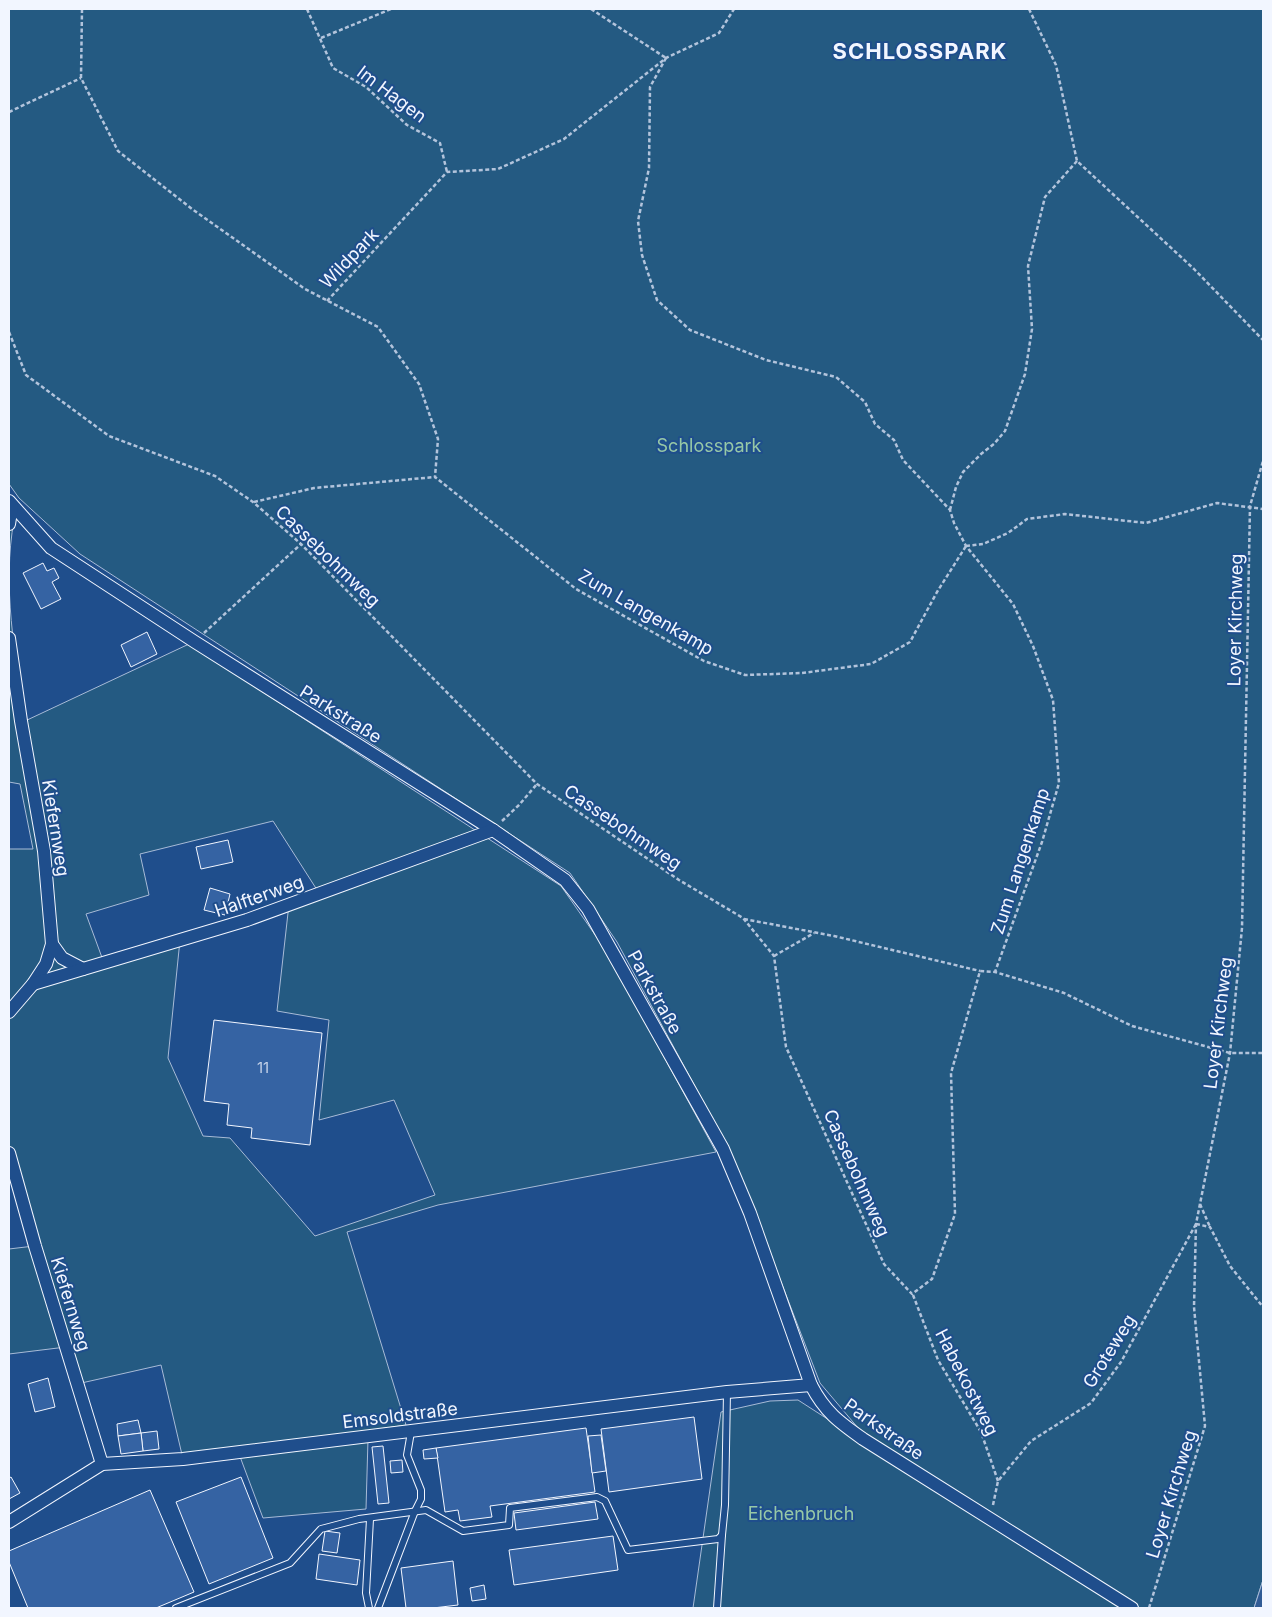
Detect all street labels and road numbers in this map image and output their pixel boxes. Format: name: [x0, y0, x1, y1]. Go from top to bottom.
street label: Im Hagen: [353, 61, 431, 127]
street label: Wildpark: [315, 223, 383, 293]
street label: Cassebohmweg: [271, 501, 385, 611]
street label: Loyer Kirchweg: [1223, 553, 1247, 687]
street label: Zum Langenkamp: [575, 565, 717, 659]
street label: Parkstraße: [296, 681, 386, 747]
street label: Kiefernweg: [38, 778, 74, 878]
street label: Cassebohmweg: [560, 780, 686, 874]
street label: Zum Langenkamp: [986, 785, 1054, 937]
street label: Halfterweg: [212, 871, 306, 921]
street label: Parkstraße: [623, 946, 687, 1038]
street label: Loyer Kirchweg: [1199, 956, 1237, 1090]
street label: Cassebohmweg: [820, 1106, 894, 1240]
street label: Kiefernweg: [47, 1254, 95, 1354]
street label: Groteweg: [1078, 1310, 1140, 1392]
street label: Habekostweg: [931, 1325, 1003, 1439]
street label: Parkstraße: [840, 1394, 928, 1464]
street label: Emsoldstraße: [341, 1398, 459, 1432]
street label: Loyer Kirchweg: [1142, 1427, 1200, 1561]

